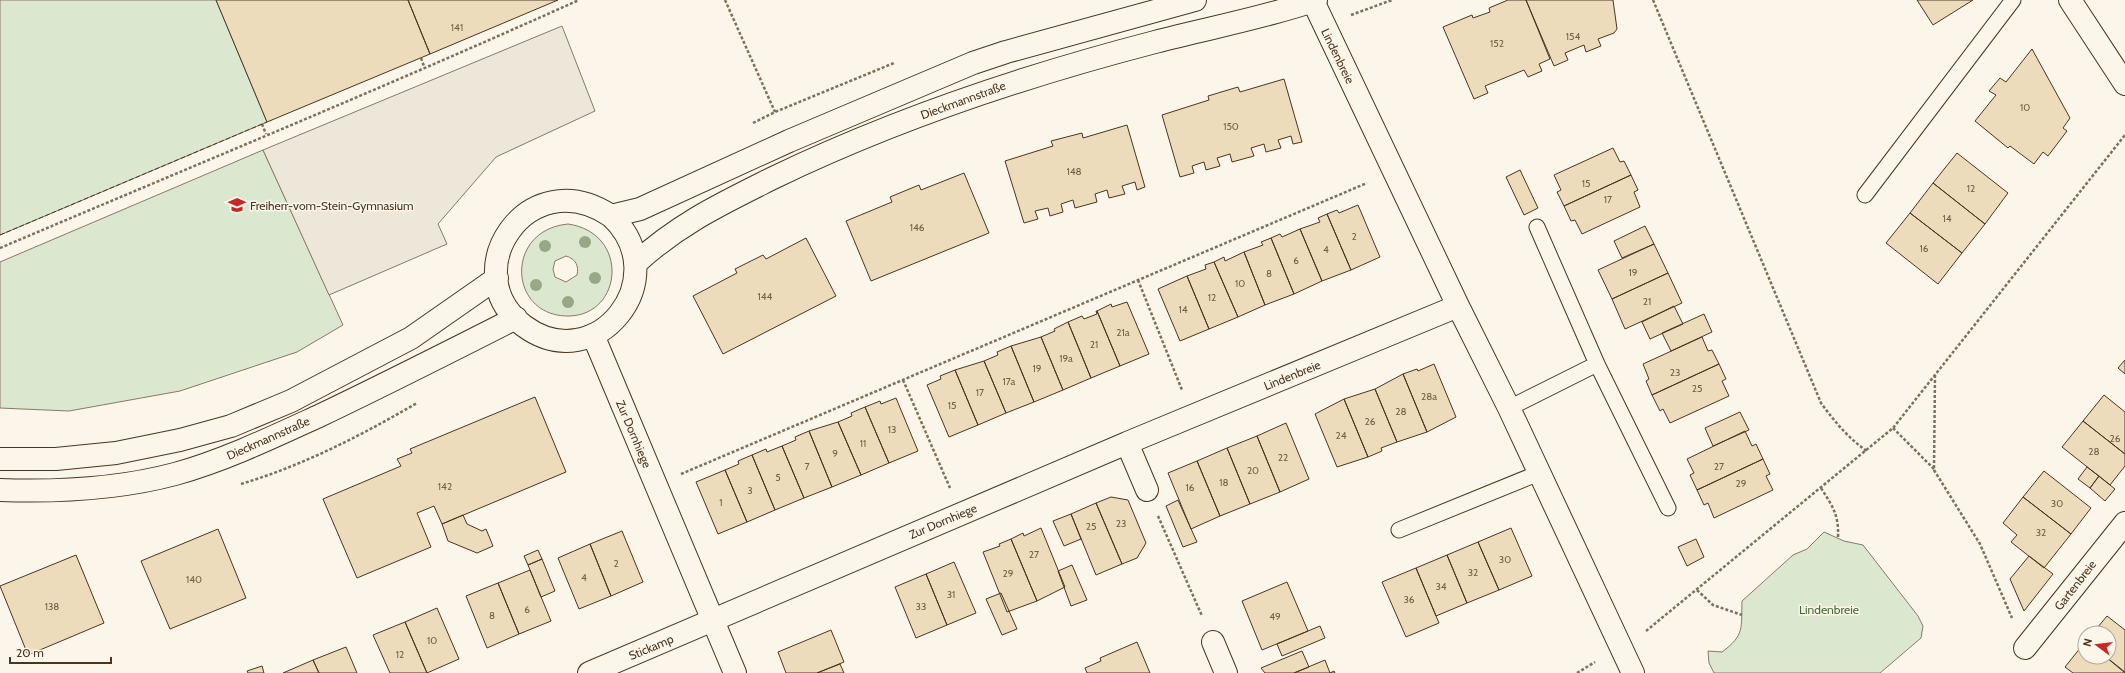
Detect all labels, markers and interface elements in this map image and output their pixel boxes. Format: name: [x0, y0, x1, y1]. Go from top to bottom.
house number: 141: [451, 21, 463, 34]
street label: Lindenbreie: [1318, 26, 1358, 86]
house number: 154: [1566, 30, 1580, 43]
house number: 152: [1490, 37, 1504, 50]
street label: Dieckmannstraße: [918, 78, 1008, 122]
house number: 10: [2020, 101, 2030, 114]
house number: 150: [1223, 120, 1239, 133]
house number: 148: [1066, 165, 1082, 178]
house number: 15: [1582, 177, 1590, 190]
house number: 12: [1967, 182, 1975, 195]
house number: 17: [1604, 193, 1612, 206]
school or university icon: Freiherr-vom-Stein-Gymnasium: [227, 195, 247, 215]
place label: Freiherr-vom-Stein-Gymnasium: [250, 198, 414, 213]
house number: 14: [1942, 212, 1952, 225]
house number: 146: [910, 221, 925, 234]
house number: 2: [1351, 230, 1357, 243]
house number: 16: [1920, 242, 1929, 255]
house number: 4: [1323, 243, 1329, 256]
house number: 6: [1293, 254, 1299, 267]
house number: 19: [1629, 266, 1638, 279]
house number: 8: [1266, 267, 1272, 280]
house number: 10: [1235, 277, 1245, 290]
house number: 144: [758, 290, 773, 303]
house number: 12: [1208, 291, 1216, 304]
house number: 21: [1643, 295, 1651, 308]
house number: 14: [1178, 303, 1188, 316]
house number: 21a: [1116, 326, 1130, 339]
house number: 21: [1090, 338, 1098, 351]
house number: 19a: [1059, 352, 1073, 365]
street label: Lindenbreie: [1261, 357, 1323, 393]
house number: 19: [1033, 362, 1042, 375]
house number: 23: [1670, 366, 1680, 379]
house number: 17a: [1003, 375, 1016, 388]
house number: 25: [1692, 382, 1702, 395]
house number: 17: [976, 386, 984, 399]
house number: 28a: [1421, 390, 1437, 403]
street label: Zur Dornhiege: [613, 398, 655, 470]
house number: 15: [948, 399, 956, 412]
house number: 28: [1395, 405, 1407, 418]
street label: Dieckmannstraße: [224, 413, 312, 463]
house number: 26: [1365, 415, 1376, 428]
house number: 13: [888, 423, 896, 436]
house number: 24: [1335, 429, 1347, 442]
house number: 26: [2110, 432, 2121, 445]
house number: 11: [860, 437, 866, 450]
house number: 28: [2088, 445, 2100, 458]
house number: 9: [832, 447, 838, 460]
house number: 22: [1278, 451, 1288, 464]
house number: 7: [804, 460, 810, 473]
house number: 27: [1714, 460, 1724, 473]
house number: 20: [1247, 464, 1259, 477]
house number: 5: [775, 471, 781, 484]
house number: 18: [1219, 476, 1229, 489]
house number: 29: [1736, 477, 1747, 490]
house number: 142: [438, 480, 452, 493]
house number: 16: [1186, 481, 1195, 494]
house number: 3: [747, 484, 753, 497]
house number: 1: [719, 496, 723, 509]
house number: 30: [2051, 497, 2063, 510]
street label: Zur Dornhiege: [907, 500, 979, 542]
house number: 23: [1116, 517, 1126, 530]
house number: 25: [1086, 520, 1096, 533]
house number: 32: [2036, 526, 2046, 539]
house number: 27: [1029, 548, 1039, 561]
house number: 30: [1499, 553, 1511, 566]
house number: 2: [613, 557, 619, 570]
street label: Gartenbreie: [2051, 557, 2099, 613]
house number: 32: [1468, 566, 1478, 579]
house number: 29: [1003, 567, 1014, 580]
house number: 4: [581, 571, 587, 584]
house number: 140: [186, 573, 202, 586]
house number: 34: [1435, 580, 1447, 593]
house number: 31: [947, 588, 955, 601]
house number: 36: [1403, 593, 1415, 606]
house number: 138: [45, 600, 59, 613]
house number: 33: [916, 600, 926, 613]
park label: Lindenbreie: [1799, 602, 1859, 617]
house number: 6: [524, 603, 530, 616]
house number: 8: [489, 609, 495, 622]
house number: 49: [1269, 610, 1281, 623]
north arrow: [2077, 625, 2117, 665]
street label: Stickamp: [626, 631, 676, 663]
house number: 10: [427, 634, 437, 647]
text: N: [2080, 637, 2095, 648]
scale bar: [10, 639, 111, 665]
text: 20 m: [16, 645, 44, 660]
house number: 12: [396, 648, 404, 661]

